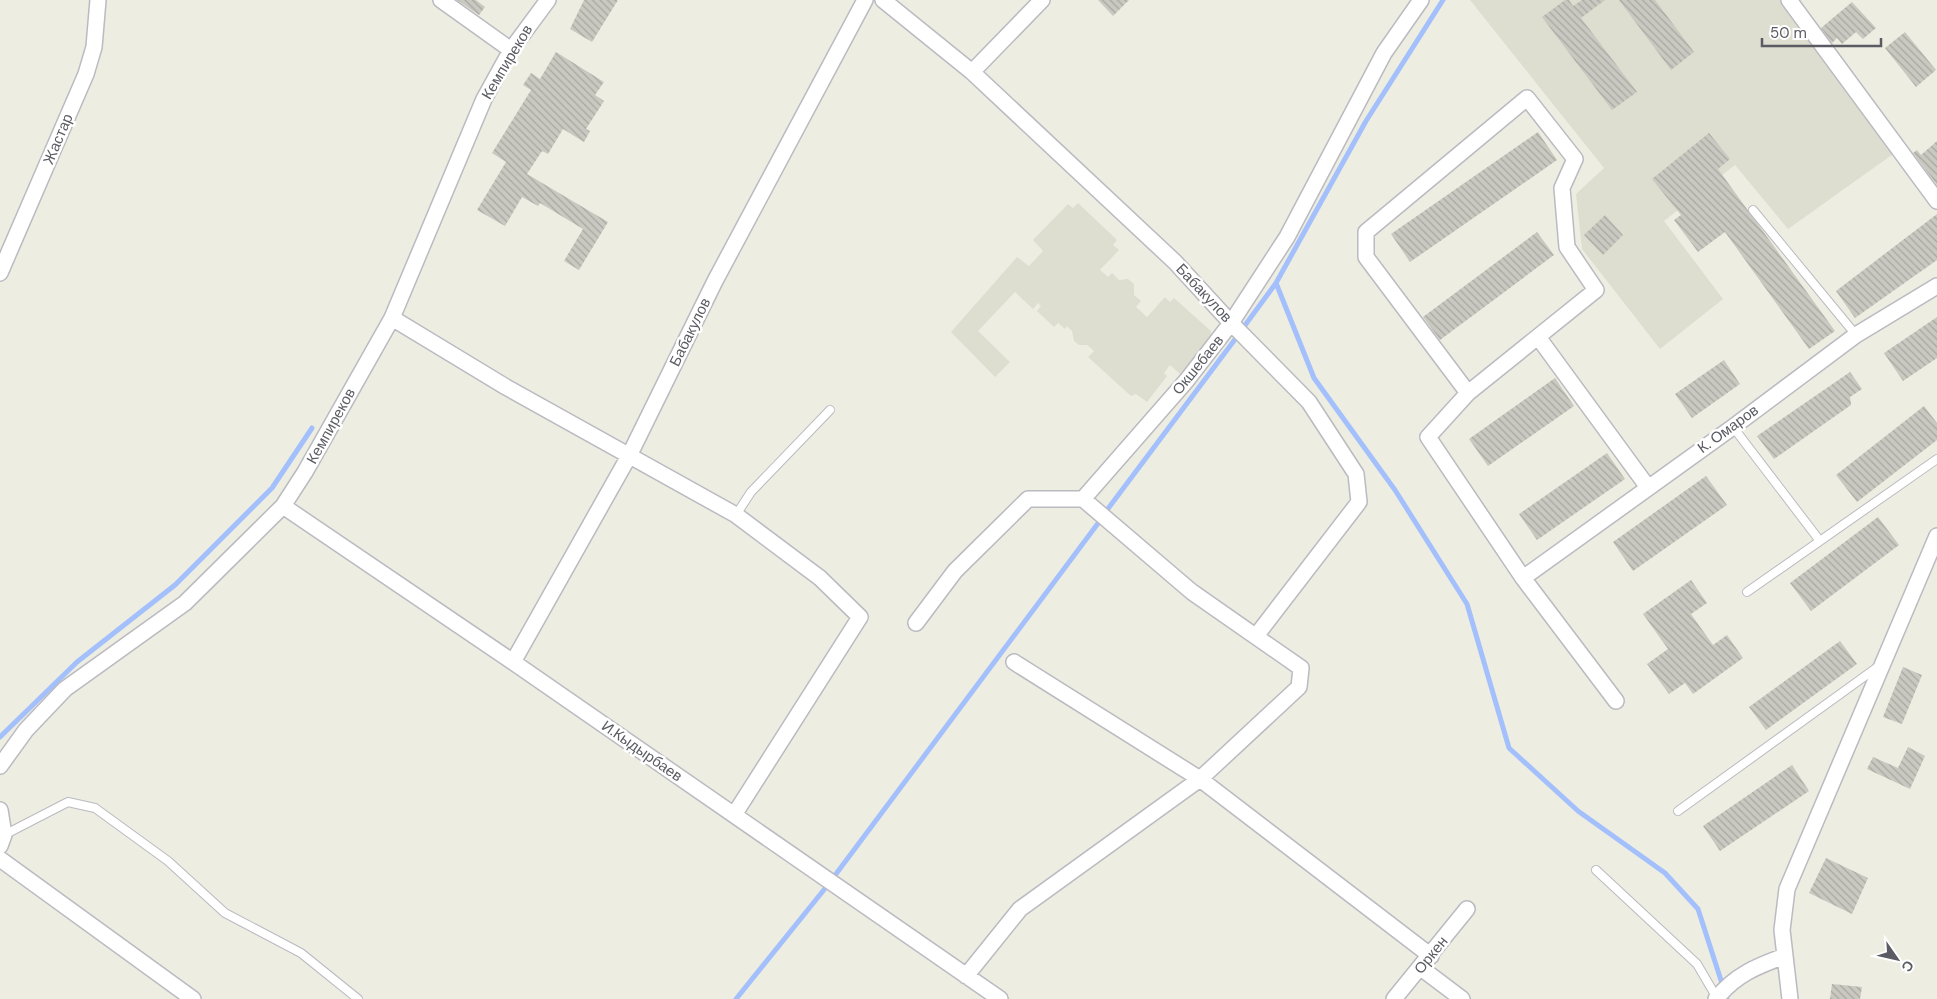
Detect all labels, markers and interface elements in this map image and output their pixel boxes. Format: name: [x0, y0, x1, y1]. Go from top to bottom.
scale bar: [1762, 15, 1881, 47]
street label: Кемпиреков: [477, 21, 537, 103]
text: 50 m: [1770, 23, 1807, 43]
street label: Жастар: [38, 111, 78, 167]
street label: Бабакулов: [1171, 259, 1237, 327]
street label: Бабакулов: [665, 294, 715, 370]
street label: Окшебаев: [1168, 331, 1228, 399]
street label: Кемпиреков: [302, 385, 360, 467]
street label: К. Омаров: [1694, 400, 1762, 458]
street label: И.Кыдырбаев: [598, 716, 686, 786]
street label: Оркен: [1410, 932, 1452, 978]
north arrow: [1872, 934, 1922, 984]
text: С: [1897, 957, 1918, 975]

